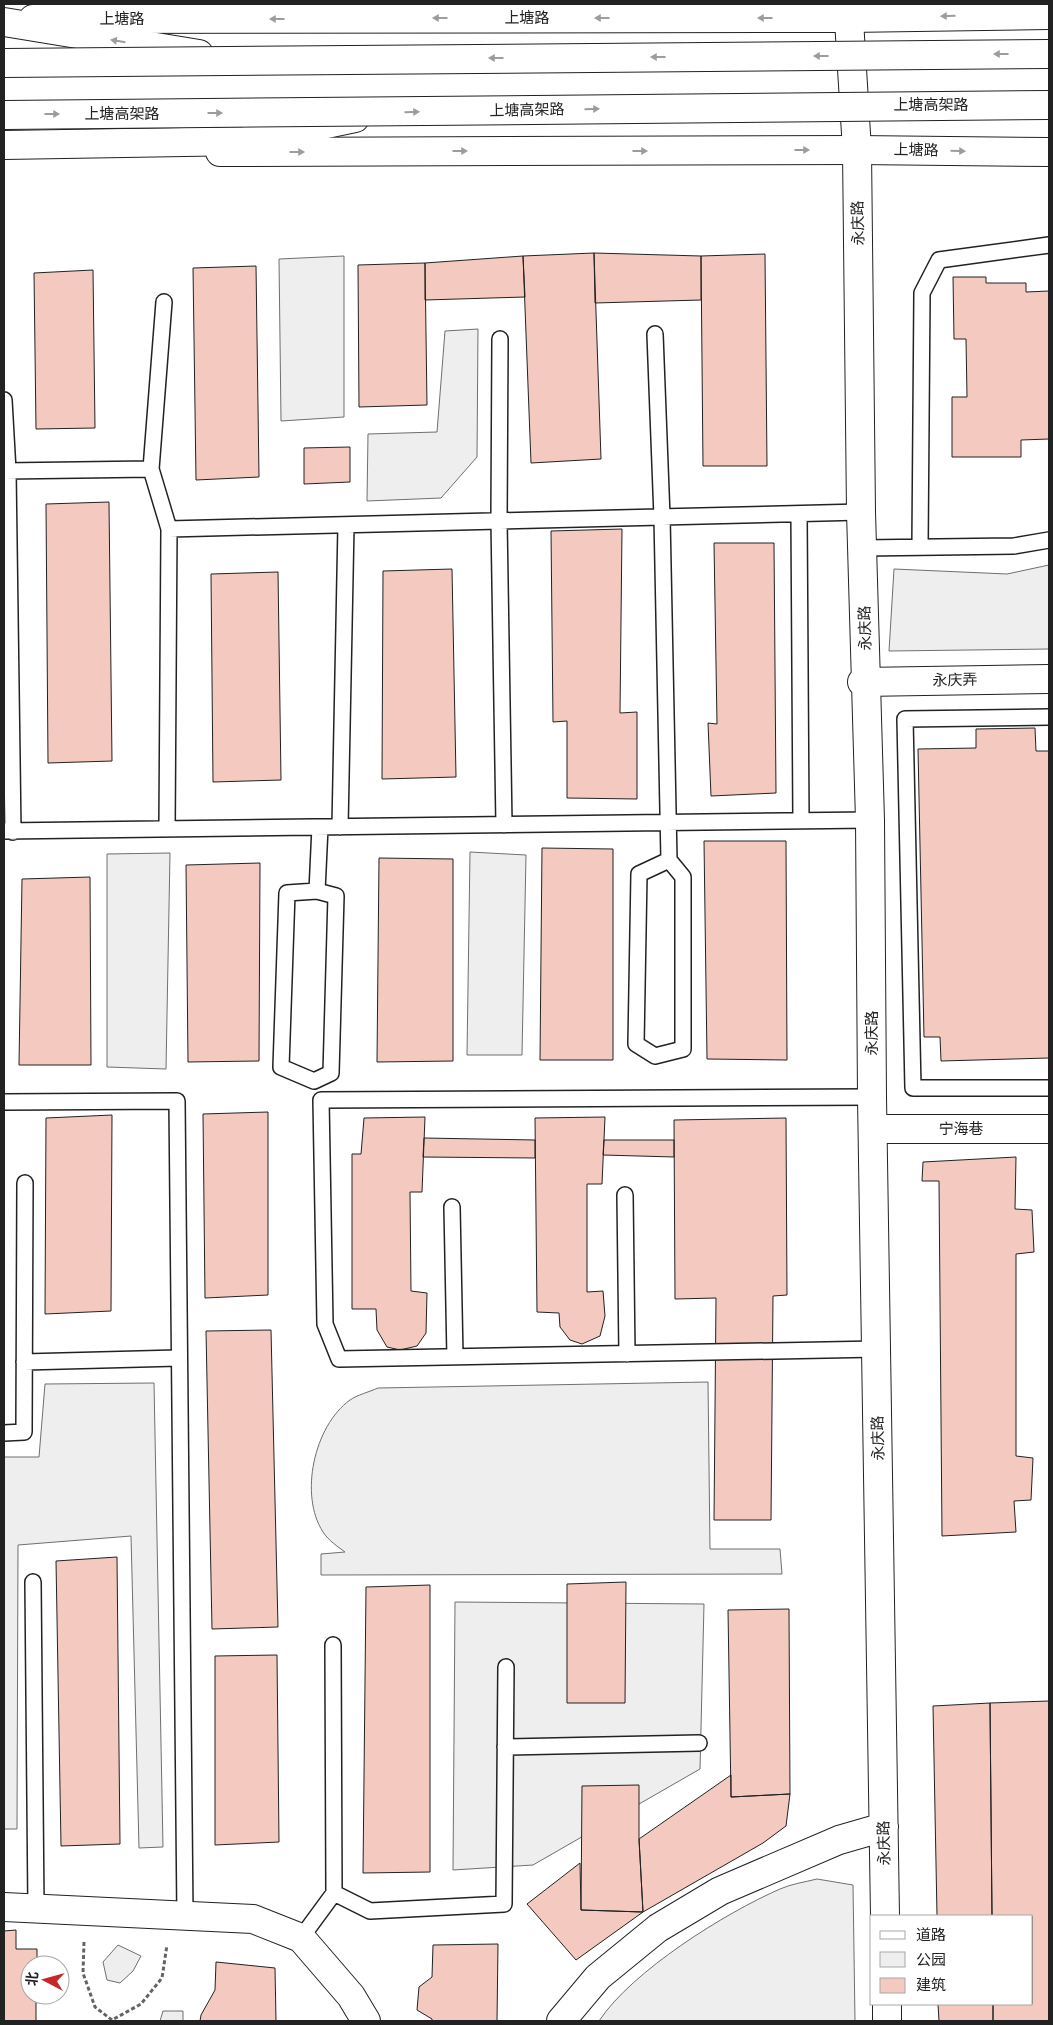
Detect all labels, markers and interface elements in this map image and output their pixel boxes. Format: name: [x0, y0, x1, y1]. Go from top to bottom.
street label: 上塘路: [504, 9, 550, 27]
street label: 上塘路: [99, 10, 145, 28]
one-way arrow: [940, 12, 956, 20]
one-way arrow: [432, 14, 448, 22]
one-way arrow: [594, 14, 610, 22]
one-way arrow: [757, 14, 773, 22]
one-way arrow: [269, 15, 285, 23]
one-way arrow: [109, 36, 125, 44]
one-way arrow: [992, 50, 1008, 58]
one-way arrow: [812, 52, 828, 60]
one-way arrow: [650, 53, 666, 61]
one-way arrow: [487, 54, 503, 62]
street label: 上塘高架路: [893, 96, 969, 114]
street label: 上塘高架路: [489, 100, 565, 120]
street label: 上塘高架路: [84, 105, 160, 123]
one-way arrow: [585, 105, 601, 113]
one-way arrow: [405, 108, 421, 116]
one-way arrow: [207, 109, 223, 117]
one-way arrow: [45, 110, 61, 118]
street label: 上塘路: [893, 141, 939, 159]
one-way arrow: [795, 146, 811, 154]
one-way arrow: [452, 147, 468, 155]
one-way arrow: [632, 147, 648, 155]
one-way arrow: [950, 147, 966, 155]
one-way arrow: [290, 148, 306, 156]
street label: 永庆路: [849, 200, 867, 246]
street label: 永庆路: [856, 605, 874, 651]
street label: 永庆弄: [932, 671, 978, 689]
street label: 永庆路: [863, 1010, 881, 1056]
street label: 宁海巷: [938, 1120, 984, 1138]
street label: 永庆路: [869, 1415, 887, 1461]
street label: 永庆路: [875, 1820, 893, 1866]
legend: [870, 1915, 1033, 2005]
text: 道路: [916, 1926, 946, 1944]
text: 公园: [916, 1951, 946, 1969]
north arrow: [20, 1955, 70, 2005]
text: 北: [23, 1971, 41, 1986]
text: 建筑: [916, 1976, 946, 1994]

